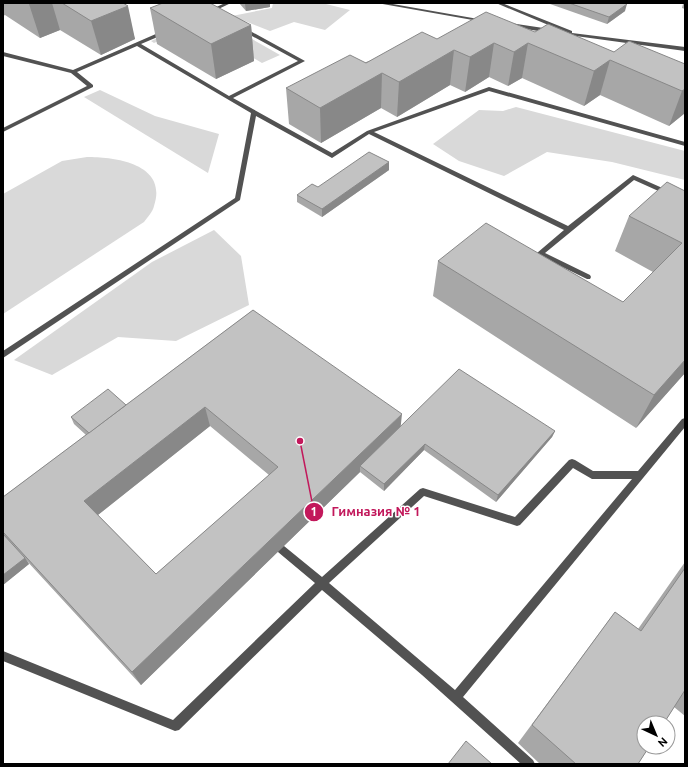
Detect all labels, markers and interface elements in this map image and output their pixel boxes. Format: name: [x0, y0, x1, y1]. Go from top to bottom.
callout: Гимназия № 1: [304, 499, 429, 524]
text: Гимназия № 1: [332, 504, 420, 518]
text: 1: [311, 505, 317, 518]
north arrow: [636, 715, 676, 755]
text: N: [656, 735, 670, 749]

